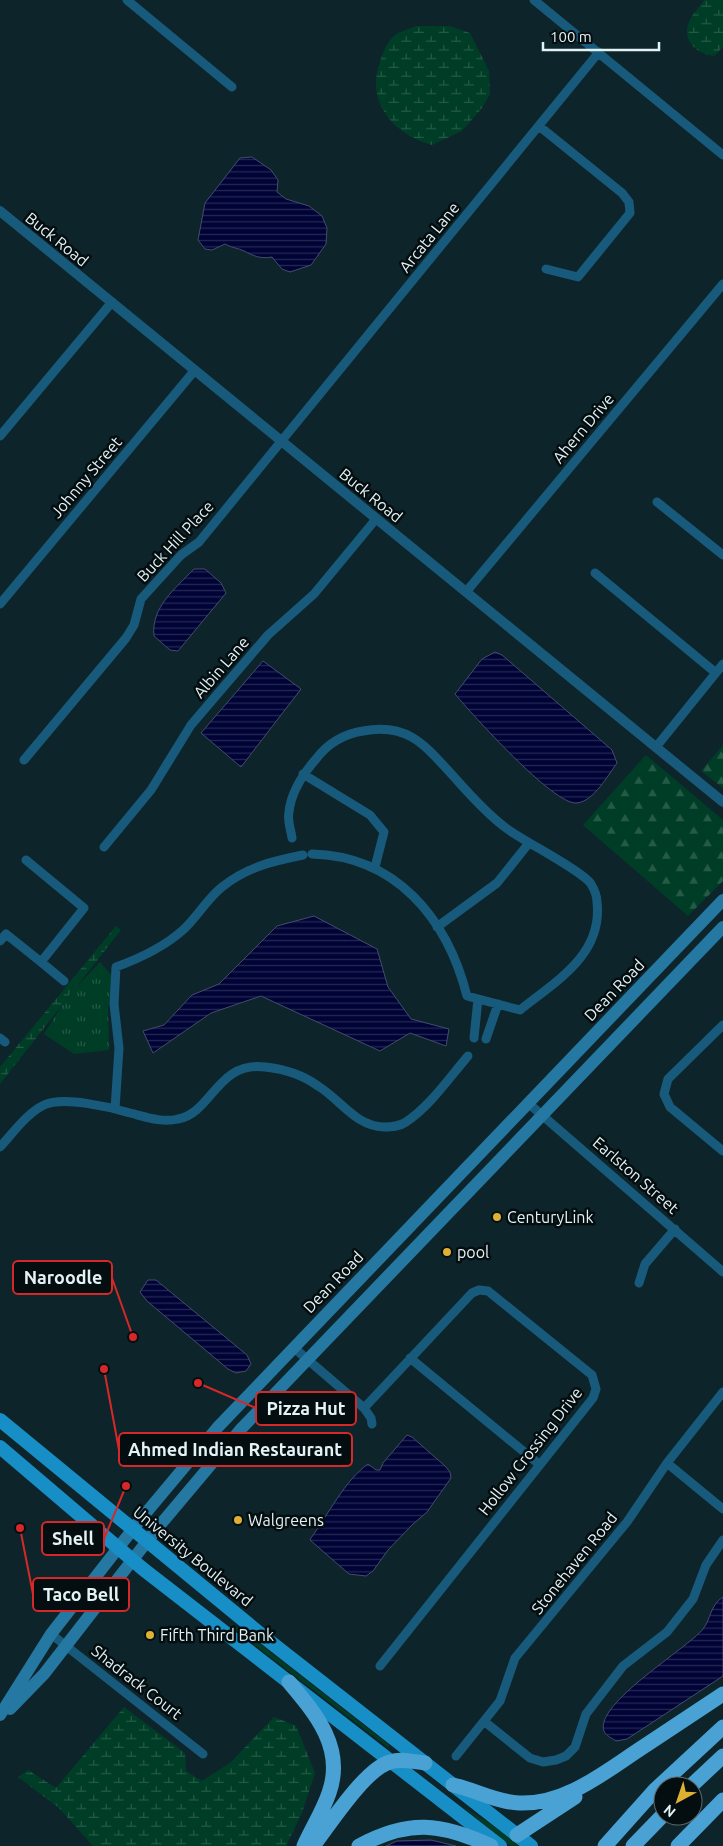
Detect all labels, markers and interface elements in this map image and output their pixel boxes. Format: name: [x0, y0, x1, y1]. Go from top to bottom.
scale bar: [543, 20, 659, 52]
text: 100 m: [550, 28, 592, 45]
street label: Arcata Lane: [395, 198, 463, 276]
street label: Buck Road: [22, 208, 92, 270]
street label: Ahern Drive: [549, 390, 617, 466]
street label: Johnny Street: [47, 432, 126, 521]
street label: Buck Road: [336, 464, 406, 526]
street label: Buck Hill Place: [133, 497, 217, 585]
street label: Albin Lane: [190, 633, 252, 701]
street label: Dean Road: [580, 956, 648, 1024]
street label: Earlston Street: [590, 1133, 683, 1218]
place label: CenturyLink: [507, 1208, 594, 1226]
marker: CenturyLink: [491, 1211, 503, 1223]
place label: pool: [457, 1243, 489, 1261]
marker: pool: [441, 1246, 453, 1258]
street label: Dean Road: [299, 1248, 367, 1316]
callout: Naroodle: [13, 1261, 112, 1294]
text: Naroodle: [24, 1267, 102, 1287]
street label: Hollow Crossing Drive: [475, 1384, 585, 1518]
callout: Pizza Hut: [256, 1392, 356, 1425]
text: Pizza Hut: [266, 1398, 346, 1418]
callout: Ahmed Indian Restaurant: [119, 1433, 352, 1466]
text: Ahmed Indian Restaurant: [128, 1439, 342, 1459]
street label: University Boulevard: [130, 1502, 256, 1610]
street label: Stonehaven Road: [527, 1509, 621, 1617]
place label: Walgreens: [248, 1511, 324, 1529]
marker: Walgreens: [232, 1514, 244, 1526]
callout: Shell: [42, 1522, 104, 1555]
text: Shell: [52, 1528, 95, 1548]
callout: Taco Bell: [33, 1578, 129, 1611]
text: Taco Bell: [43, 1584, 120, 1604]
place label: Fifth Third Bank: [160, 1626, 274, 1644]
marker: Fifth Third Bank: [144, 1629, 156, 1641]
street label: Shadrack Court: [88, 1641, 186, 1723]
north arrow: [653, 1776, 703, 1826]
text: N: [660, 1801, 679, 1820]

